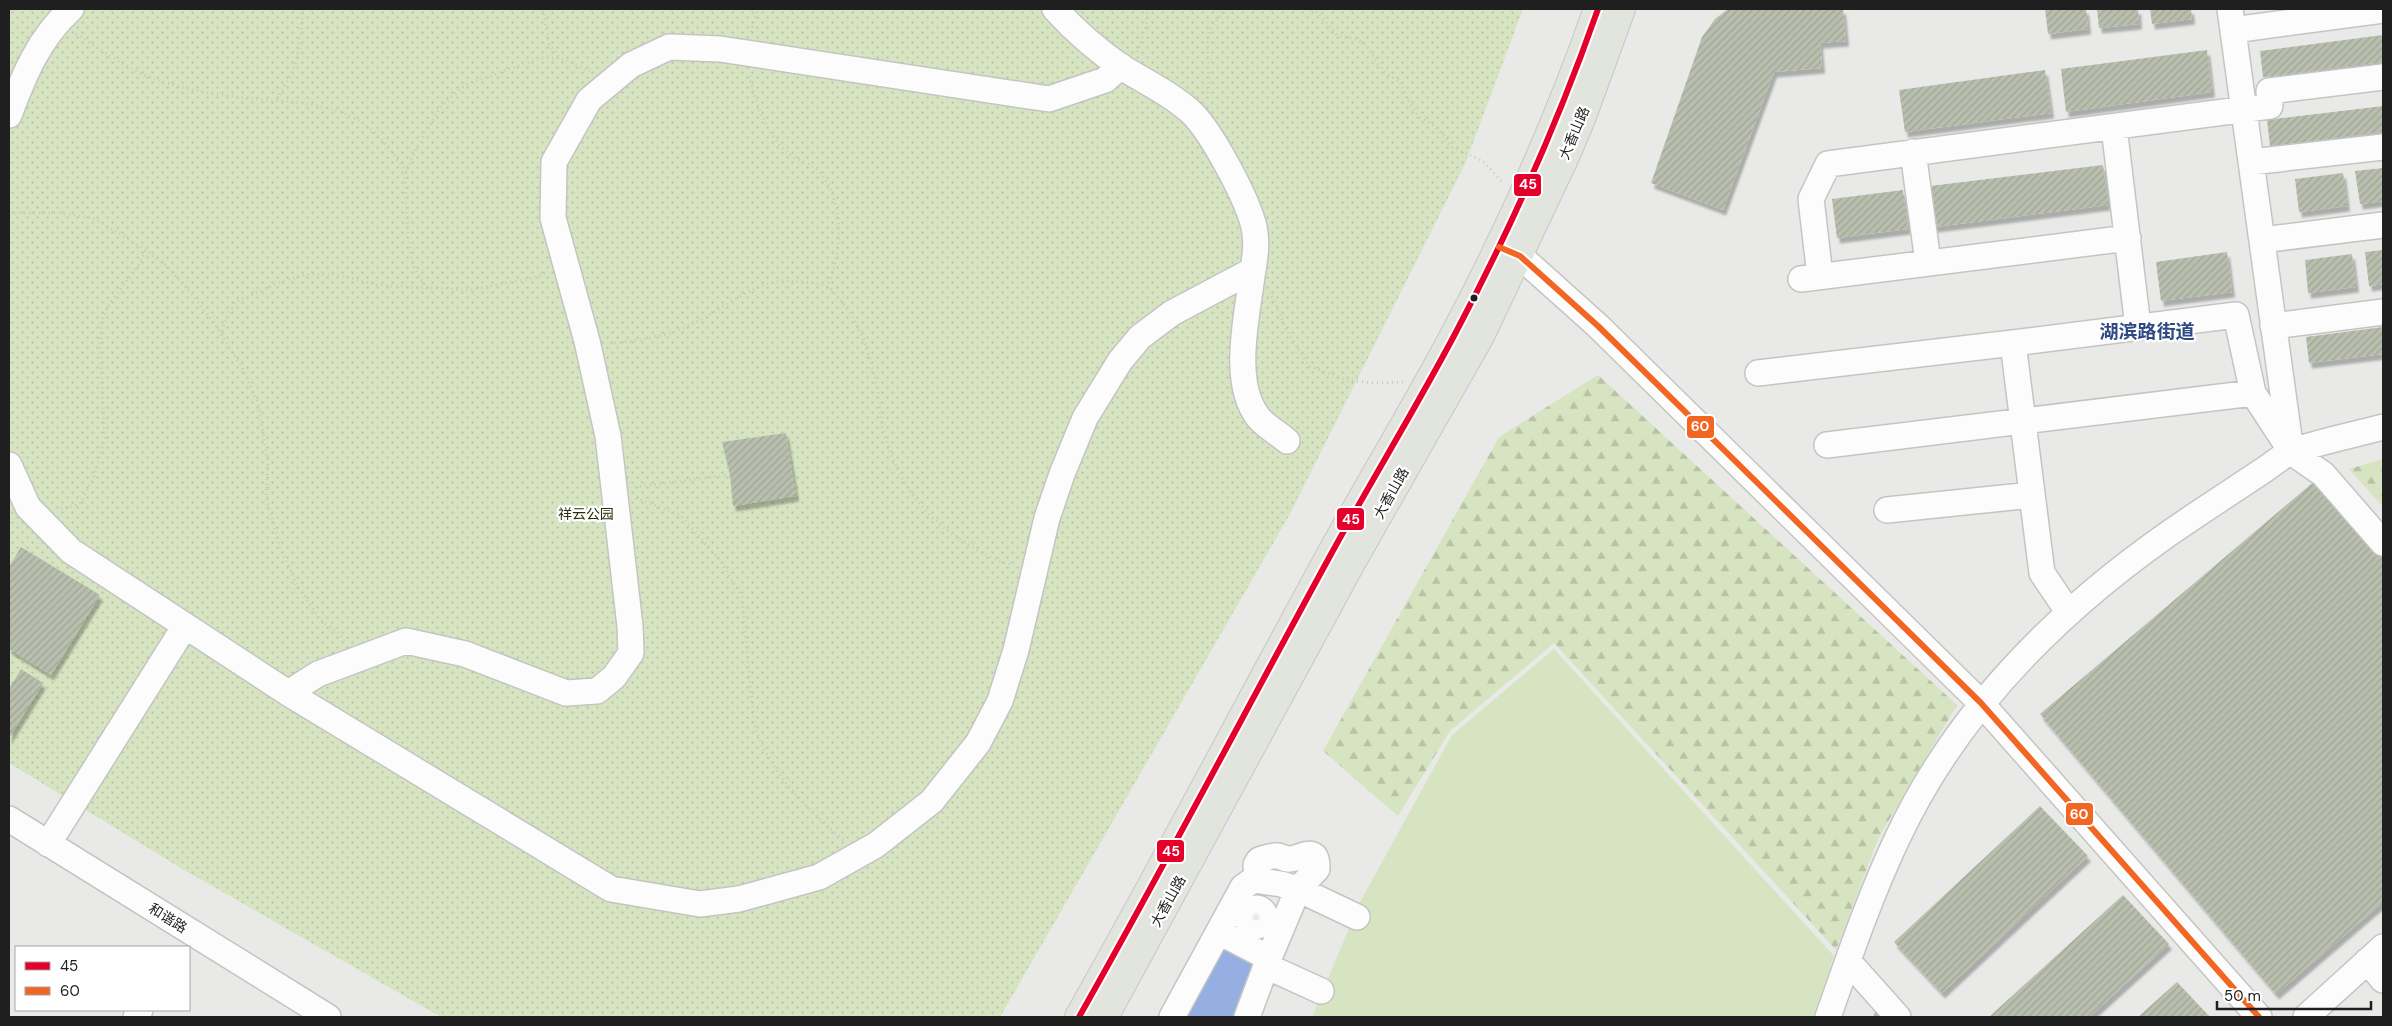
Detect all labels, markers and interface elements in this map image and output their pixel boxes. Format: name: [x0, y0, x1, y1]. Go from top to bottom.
street label: 大香山路: [1555, 104, 1593, 162]
line badge: 45: [1513, 173, 1542, 197]
text: 45: [1519, 175, 1537, 193]
unlabelled marker: [1469, 293, 1479, 303]
district label: 湖滨路街道: [2099, 319, 2195, 344]
line badge: 60: [1686, 415, 1715, 439]
text: 60: [1691, 417, 1710, 435]
street label: 大香山路: [1370, 464, 1412, 522]
park label: 祥云公园: [558, 505, 614, 523]
line badge: 45: [1336, 507, 1365, 531]
text: 45: [1342, 510, 1360, 528]
line badge: 60: [2065, 802, 2094, 826]
text: 60: [2070, 805, 2089, 823]
line badge: 45: [1156, 839, 1185, 863]
text: 45: [1162, 842, 1180, 860]
street label: 大香山路: [1147, 872, 1189, 930]
street label: 和谐路: [145, 899, 191, 937]
legend: [15, 946, 190, 1011]
text: 45: [60, 956, 78, 976]
scale bar: [2217, 978, 2371, 1010]
text: 60: [60, 981, 80, 1001]
text: 50 m: [2224, 986, 2261, 1006]

